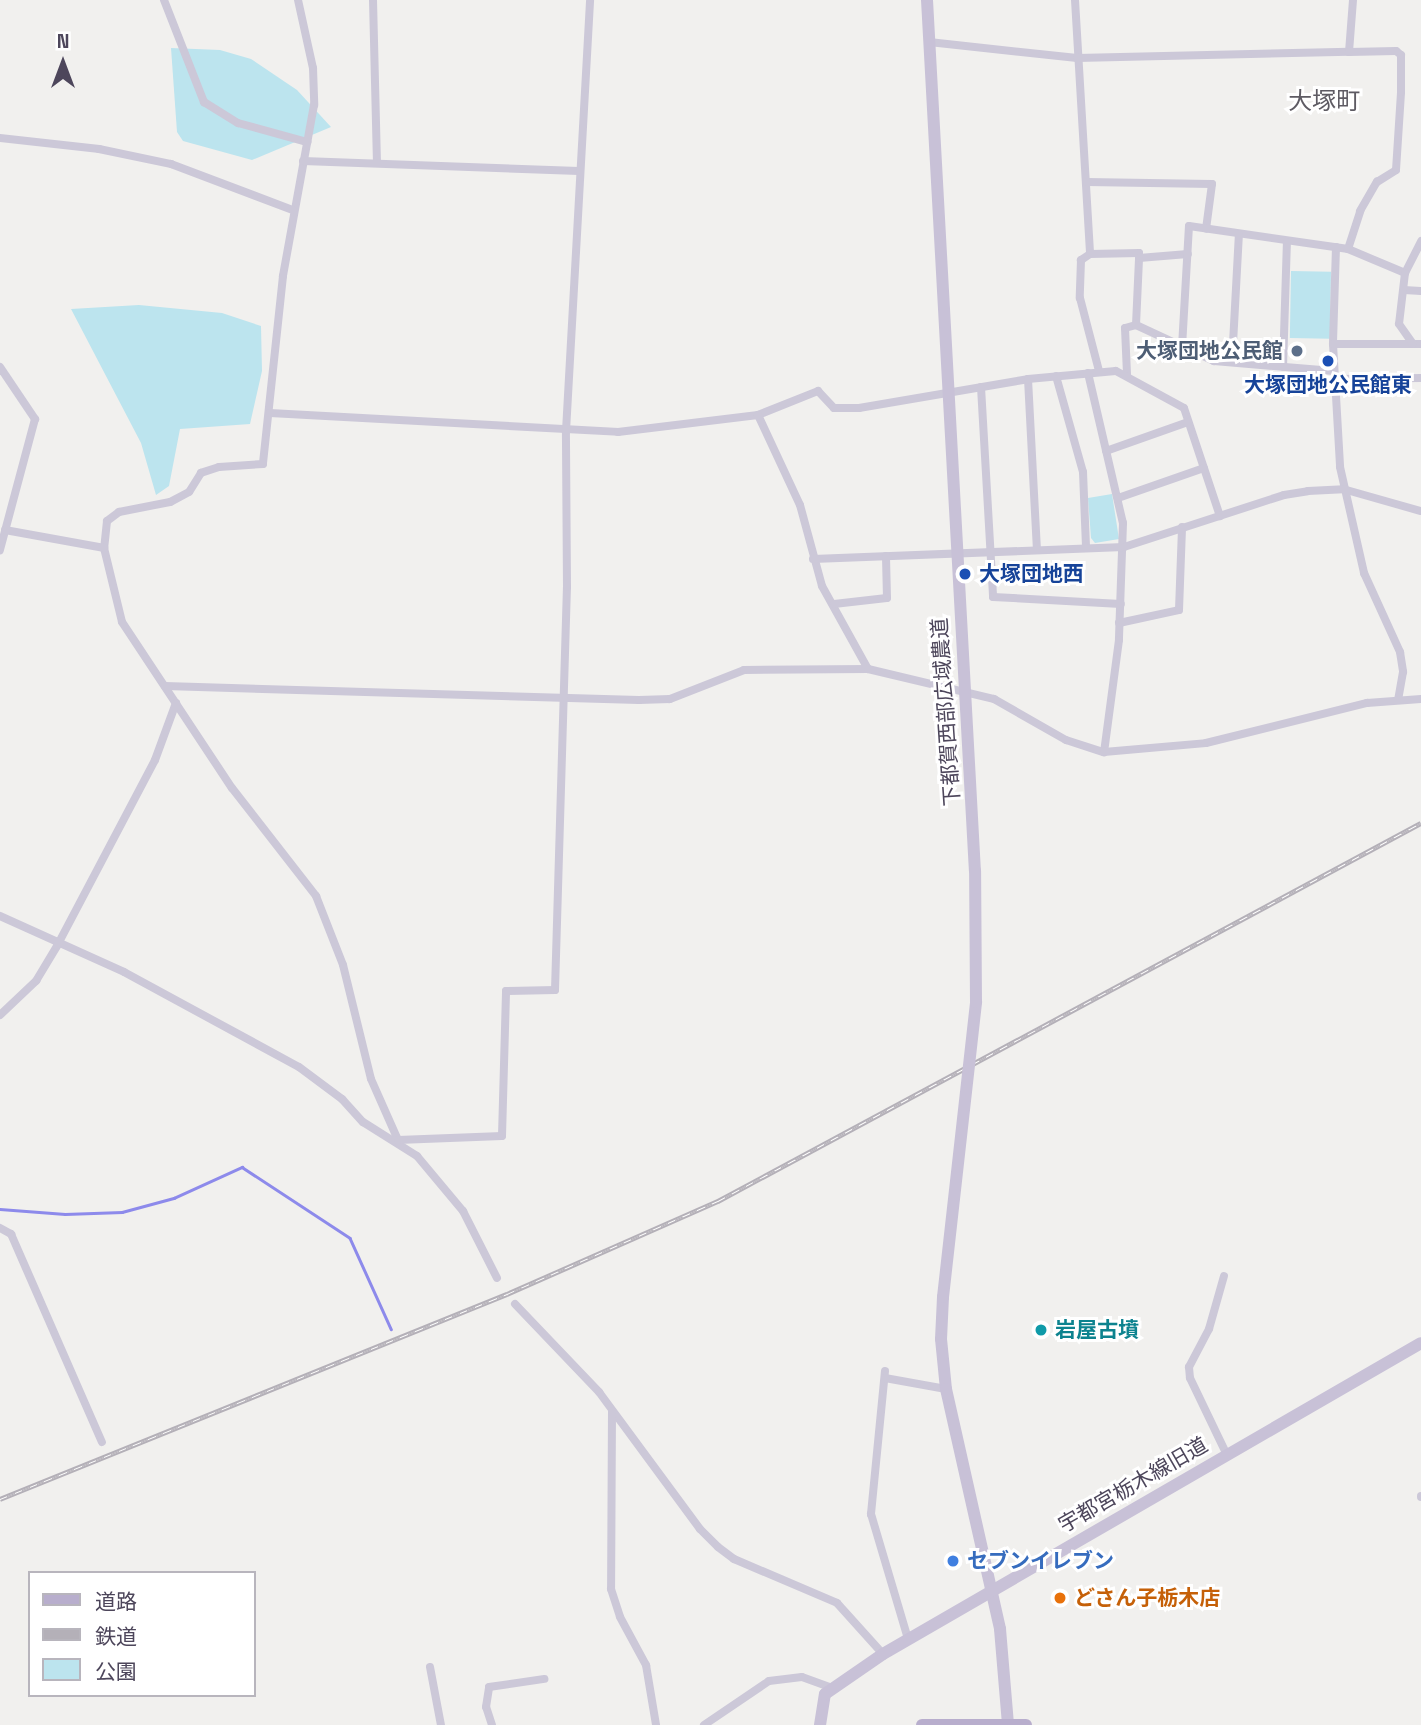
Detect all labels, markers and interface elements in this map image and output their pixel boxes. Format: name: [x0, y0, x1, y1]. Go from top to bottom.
north arrow: [28, 28, 98, 98]
text: N: [57, 29, 69, 54]
district label: 大塚町: [1288, 87, 1360, 115]
place label: 大塚団地公民館: [1136, 338, 1283, 364]
marker: 大塚団地公民館: [1289, 343, 1305, 359]
marker: 大塚団地公民館東: [1320, 353, 1336, 369]
place label: 大塚団地公民館東: [1244, 372, 1412, 398]
place label: 大塚団地西: [979, 561, 1084, 587]
marker: 大塚団地西: [957, 566, 973, 582]
street label: 下都賀西部広域農道: [927, 617, 965, 807]
place label: 岩屋古墳: [1055, 1317, 1139, 1343]
marker: 岩屋古墳: [1033, 1322, 1049, 1338]
street label: 宇都宮栃木線旧道: [1054, 1432, 1212, 1538]
place label: セブンイレブン: [967, 1548, 1114, 1574]
marker: セブンイレブン: [945, 1553, 961, 1569]
legend: [28, 1571, 256, 1697]
place label: どさん子栃木店: [1074, 1585, 1221, 1611]
text: 道路: [95, 1588, 137, 1615]
marker: どさん子栃木店: [1052, 1590, 1068, 1606]
text: 鉄道: [95, 1623, 137, 1650]
text: 公園: [95, 1658, 137, 1685]

